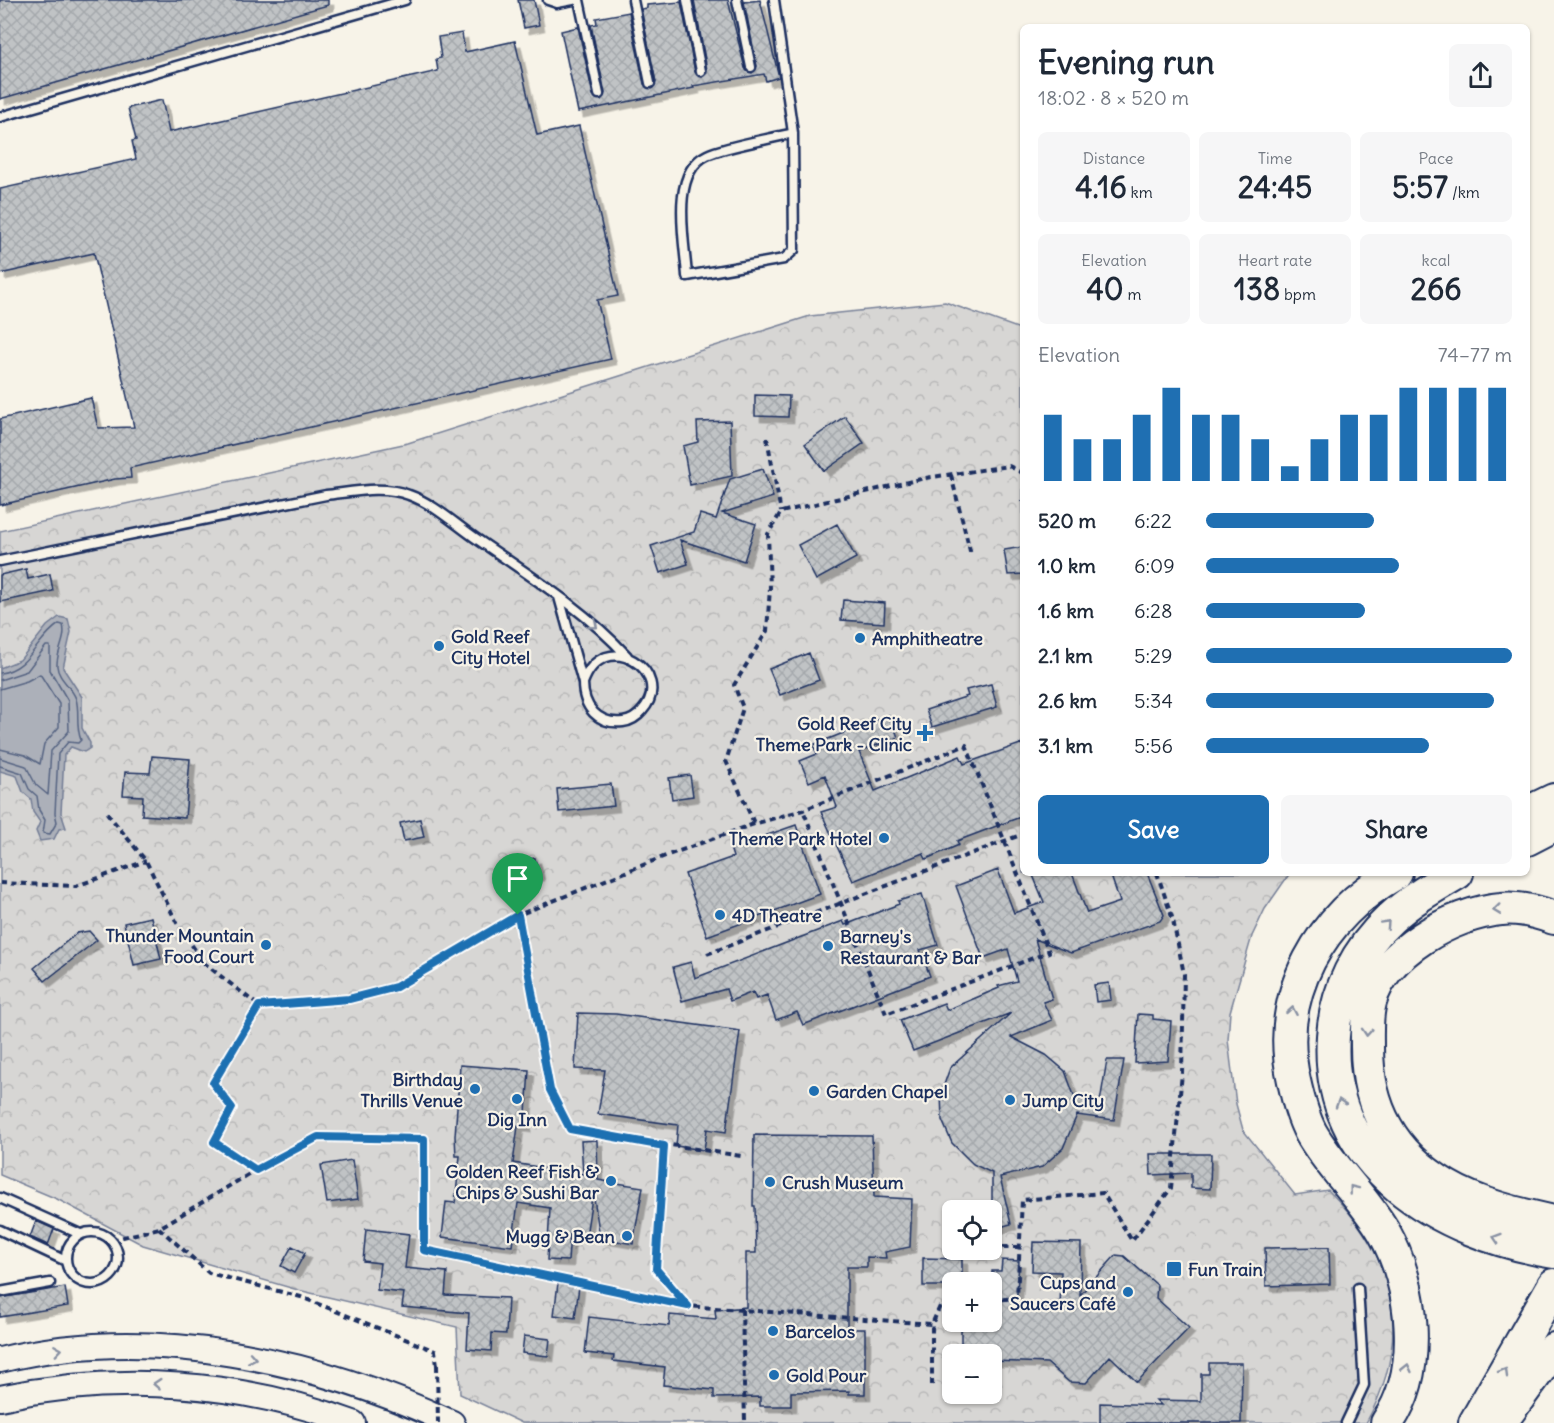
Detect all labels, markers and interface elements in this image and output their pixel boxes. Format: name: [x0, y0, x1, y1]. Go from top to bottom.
text: Evening run: [1038, 41, 1214, 83]
button: share: [1449, 44, 1512, 107]
text: 18:02 · 8 × 520 m: [1038, 85, 1189, 110]
text: Distance: [1083, 148, 1145, 168]
text: Time: [1258, 148, 1292, 168]
text: Pace: [1419, 148, 1453, 168]
text: 4.16: [1075, 168, 1127, 206]
text: 24:45: [1238, 168, 1312, 206]
text: 5:57: [1392, 168, 1448, 206]
text: km: [1127, 182, 1153, 202]
text: /km: [1448, 182, 1480, 202]
text: Elevation: [1081, 250, 1147, 270]
text: Heart rate: [1238, 250, 1312, 270]
text: kcal: [1422, 250, 1450, 270]
text: 40: [1087, 270, 1124, 308]
text: 138: [1234, 270, 1280, 308]
text: 266: [1410, 270, 1462, 308]
text: m: [1124, 284, 1141, 304]
text: bpm: [1280, 284, 1316, 304]
text: Elevation: [1038, 342, 1120, 367]
text: 74–77 m: [1438, 342, 1512, 367]
text: 520 m: [1038, 508, 1096, 533]
text: 6:22: [1134, 508, 1172, 533]
text: 1.0 km: [1038, 553, 1096, 578]
text: 6:09: [1134, 553, 1175, 578]
text: 1.6 km: [1038, 598, 1094, 623]
text: 6:28: [1134, 598, 1173, 623]
one-way arrow: [588, 617, 599, 628]
place label: Gold Reef City Hotel: [451, 625, 530, 669]
place label: Amphitheatre: [872, 627, 983, 650]
marker: Amphitheatre: [853, 631, 867, 645]
marker: Gold Reef City Hotel: [432, 639, 446, 653]
text: 2.1 km: [1038, 643, 1093, 668]
text: 5:29: [1134, 643, 1172, 668]
text: 2.6 km: [1038, 688, 1097, 713]
text: 5:34: [1134, 688, 1173, 713]
place label: Gold Reef City Theme Park - Clinic: [756, 712, 912, 756]
marker: Gold Reef City Theme Park - Clinic: [916, 724, 934, 742]
text: 3.1 km: [1038, 733, 1093, 758]
text: 5:56: [1134, 733, 1173, 758]
button: Save: [1038, 795, 1269, 864]
button: Share: [1281, 795, 1512, 864]
place label: Theme Park Hotel: [729, 827, 872, 850]
marker: Theme Park Hotel: [877, 831, 891, 845]
pin: [492, 853, 543, 915]
icon: arrive: [501, 862, 534, 895]
place label: 4D Theatre: [732, 904, 822, 927]
one-way arrow: [1492, 904, 1502, 916]
marker: 4D Theatre: [713, 908, 727, 922]
one-way arrow: [1379, 920, 1390, 931]
place label: Thunder Mountain Food Court: [105, 924, 255, 968]
place label: Barney's Restaurant & Bar: [840, 925, 982, 969]
marker: Thunder Mountain Food Court: [259, 938, 273, 952]
marker: Barney's Restaurant & Bar: [821, 939, 835, 953]
one-way arrow: [1285, 1007, 1298, 1017]
one-way arrow: [1361, 1027, 1374, 1036]
place label: Birthday Thrills Venue: [361, 1068, 463, 1112]
place label: Garden Chapel: [826, 1080, 948, 1103]
marker: Birthday Thrills Venue: [468, 1082, 482, 1096]
marker: Garden Chapel: [807, 1084, 821, 1098]
place label: Jump City: [1022, 1089, 1104, 1112]
marker: Dig Inn: [510, 1092, 524, 1106]
marker: Jump City: [1003, 1093, 1017, 1107]
one-way arrow: [1335, 1098, 1347, 1109]
place label: Dig Inn: [487, 1108, 547, 1131]
place label: Golden Reef Fish & Chips & Sushi Bar: [445, 1160, 600, 1204]
place label: Crush Museum: [782, 1171, 904, 1194]
marker: Golden Reef Fish & Chips & Sushi Bar: [604, 1174, 618, 1188]
marker: Crush Museum: [763, 1175, 777, 1189]
one-way arrow: [1349, 1184, 1360, 1195]
map controls: [942, 1200, 1002, 1404]
button: locate: [942, 1200, 1002, 1260]
place label: Mugg & Bean: [505, 1225, 616, 1248]
marker: Mugg & Bean: [620, 1229, 634, 1243]
one-way arrow: [1492, 1232, 1503, 1245]
place label: Fun Train: [1188, 1258, 1263, 1281]
marker: Fun Train: [1165, 1260, 1183, 1278]
place label: Cups and Saucers Café: [1010, 1271, 1116, 1315]
button: +: [942, 1272, 1002, 1332]
marker: Cups and Saucers Café: [1121, 1285, 1135, 1299]
place label: Barcelos: [785, 1320, 855, 1343]
marker: Barcelos: [766, 1324, 780, 1338]
button: −: [942, 1344, 1002, 1404]
one-way arrow: [53, 1345, 62, 1357]
one-way arrow: [247, 1351, 256, 1363]
place label: Gold Pour: [786, 1364, 867, 1387]
one-way arrow: [1399, 1364, 1412, 1374]
marker: Gold Pour: [767, 1368, 781, 1382]
one-way arrow: [1497, 1368, 1508, 1379]
one-way arrow: [152, 1378, 161, 1391]

